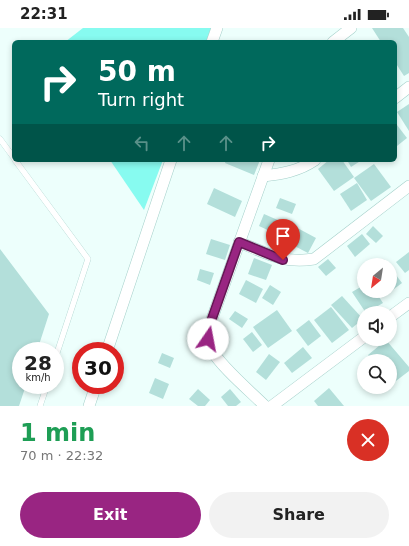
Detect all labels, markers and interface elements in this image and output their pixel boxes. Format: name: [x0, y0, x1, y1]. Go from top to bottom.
text: 22:31: [20, 5, 68, 23]
text: 50 m: [98, 55, 176, 88]
icon: right: [32, 56, 84, 108]
text: Turn right: [98, 89, 184, 110]
icon: left: [131, 132, 153, 154]
icon: ahead: [173, 132, 195, 154]
icon: ahead: [215, 132, 237, 154]
icon: right: [257, 132, 279, 154]
pin: [266, 219, 300, 260]
icon: arrive: [272, 225, 294, 247]
north arrow: [357, 258, 397, 298]
map controls: [357, 258, 397, 394]
button: sound: [357, 306, 397, 346]
position arrow: [187, 318, 229, 360]
speed limit sign: 30: [72, 342, 124, 394]
text: 28: [24, 351, 52, 375]
button: search: [357, 354, 397, 394]
text: km/h: [25, 372, 51, 383]
text: 1 min: [20, 419, 95, 447]
button: close: [347, 419, 389, 461]
text: 70 m · 22:32: [20, 448, 103, 463]
button: Exit: [20, 492, 201, 538]
button: Share: [209, 492, 389, 538]

